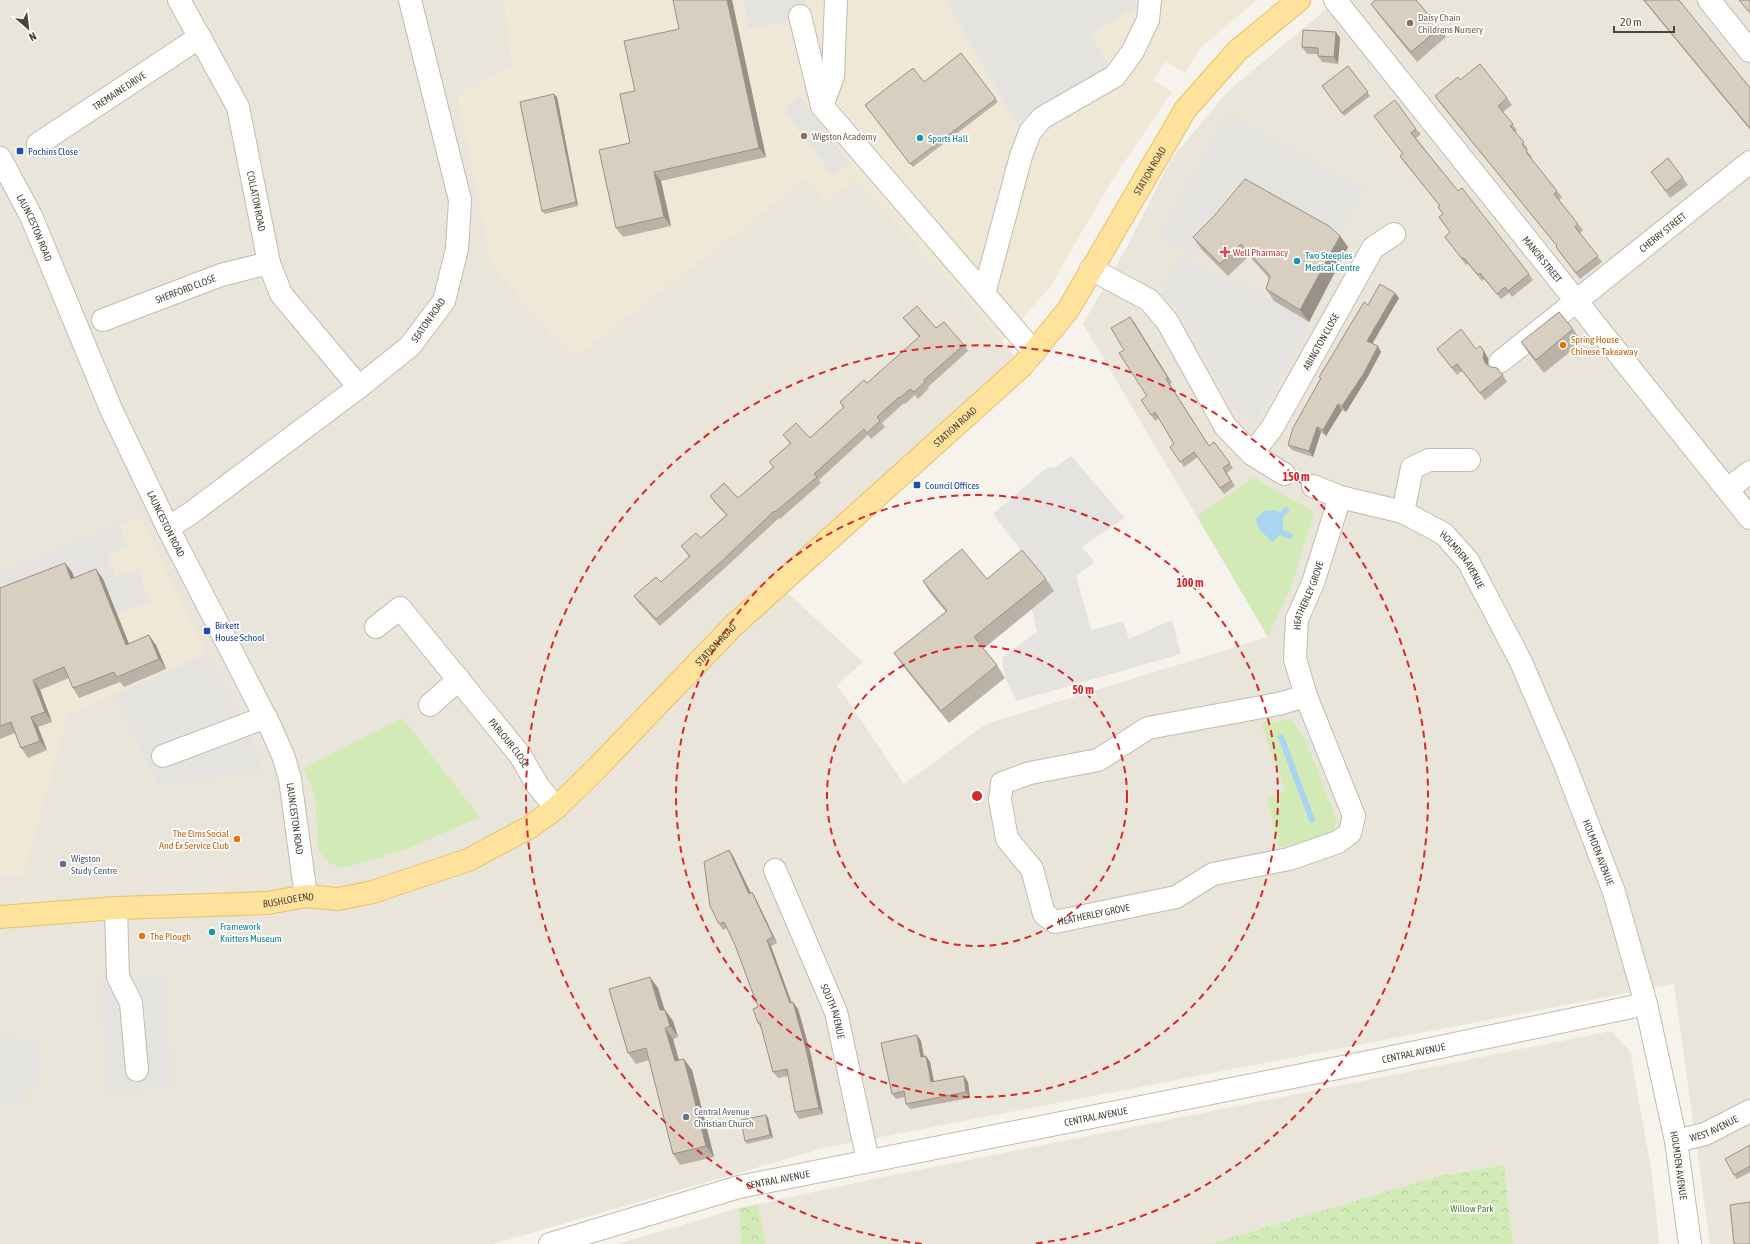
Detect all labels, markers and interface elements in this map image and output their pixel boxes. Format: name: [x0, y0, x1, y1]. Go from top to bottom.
north arrow: [8, 8, 48, 48]
scale bar: [1614, 8, 1674, 34]
place label: Daisy Chain Childrens Nursery: [1418, 12, 1483, 35]
text: 20 m: [1620, 15, 1642, 29]
marker: Daisy Chain Childrens Nursery: [1405, 18, 1415, 28]
text: N: [27, 30, 38, 44]
street label: TREMAINE DRIVE: [90, 69, 149, 113]
marker: Wigston Academy: [799, 131, 809, 141]
place label: Wigston Academy: [812, 131, 877, 142]
marker: Sports Hall: [915, 133, 925, 143]
place label: Sports Hall: [928, 133, 968, 144]
street label: STATION ROAD: [1131, 145, 1168, 197]
marker: Pochins Close: [15, 146, 25, 156]
place label: Pochins Close: [28, 146, 78, 157]
street label: COLLATON ROAD: [245, 170, 268, 232]
street label: LAUNCESTON ROAD: [14, 193, 54, 263]
street label: CHERRY STREET: [1637, 210, 1689, 254]
street label: MANOR STREET: [1520, 234, 1564, 285]
marker: Well Pharmacy: [1220, 247, 1230, 257]
place label: Well Pharmacy: [1233, 247, 1288, 258]
place label: Two Steeples Medical Centre: [1305, 250, 1360, 273]
marker: Two Steeples Medical Centre: [1292, 256, 1302, 266]
street label: SHERFORD CLOSE: [154, 272, 218, 306]
street label: SEATON ROAD: [409, 296, 448, 345]
street label: ABINGTON CLOSE: [1301, 311, 1342, 372]
place label: Spring House Chinese Takeaway: [1571, 334, 1638, 357]
marker: Spring House Chinese Takeaway: [1558, 340, 1568, 350]
street label: STATION ROAD: [931, 404, 979, 449]
text: 150 m: [1282, 470, 1310, 484]
marker: Council Offices: [912, 480, 922, 490]
place label: Council Offices: [925, 480, 980, 491]
street label: LAUNCESTON ROAD: [145, 489, 187, 559]
street label: HOLMDEN AVENUE: [1438, 528, 1487, 591]
street label: HEATHERLEY GROVE: [1291, 559, 1326, 630]
text: 100 m: [1176, 576, 1204, 590]
place label: Birkett House School: [215, 620, 265, 643]
street label: STATION ROAD: [693, 621, 739, 668]
marker: Birkett House School: [202, 626, 212, 636]
text: 50 m: [1072, 683, 1094, 697]
street label: PARLOUR CLOSE: [486, 716, 531, 770]
street label: LAUNCESTON ROAD: [285, 782, 305, 855]
centre of rings: [970, 789, 984, 803]
street label: HOLMDEN AVENUE: [1581, 818, 1616, 887]
place label: The Elms Social And Ex Service Club: [159, 828, 229, 851]
marker: The Elms Social And Ex Service Club: [232, 834, 242, 844]
place label: Wigston Study Centre: [71, 853, 118, 876]
marker: Wigston Study Centre: [58, 859, 68, 869]
street label: BUSHLOE END: [263, 891, 315, 909]
street label: HEATHERLEY GROVE: [1057, 902, 1131, 927]
place label: Framework Knitters Museum: [220, 921, 282, 944]
marker: Framework Knitters Museum: [207, 927, 217, 937]
marker: The Plough: [137, 931, 147, 941]
place label: The Plough: [150, 931, 191, 942]
street label: SOUTH AVENUE: [819, 982, 847, 1041]
street label: CENTRAL AVENUE: [1381, 1041, 1447, 1065]
street label: CENTRAL AVENUE: [1063, 1105, 1129, 1128]
place label: Central Avenue Christian Church: [694, 1106, 754, 1129]
marker: Central Avenue Christian Church: [681, 1112, 691, 1122]
street label: WEST AVENUE: [1689, 1113, 1740, 1143]
street label: HOLMDEN AVENUE: [1668, 1130, 1689, 1201]
street label: CENTRAL AVENUE: [745, 1168, 811, 1191]
park label: Willow Park: [1450, 1203, 1494, 1214]

